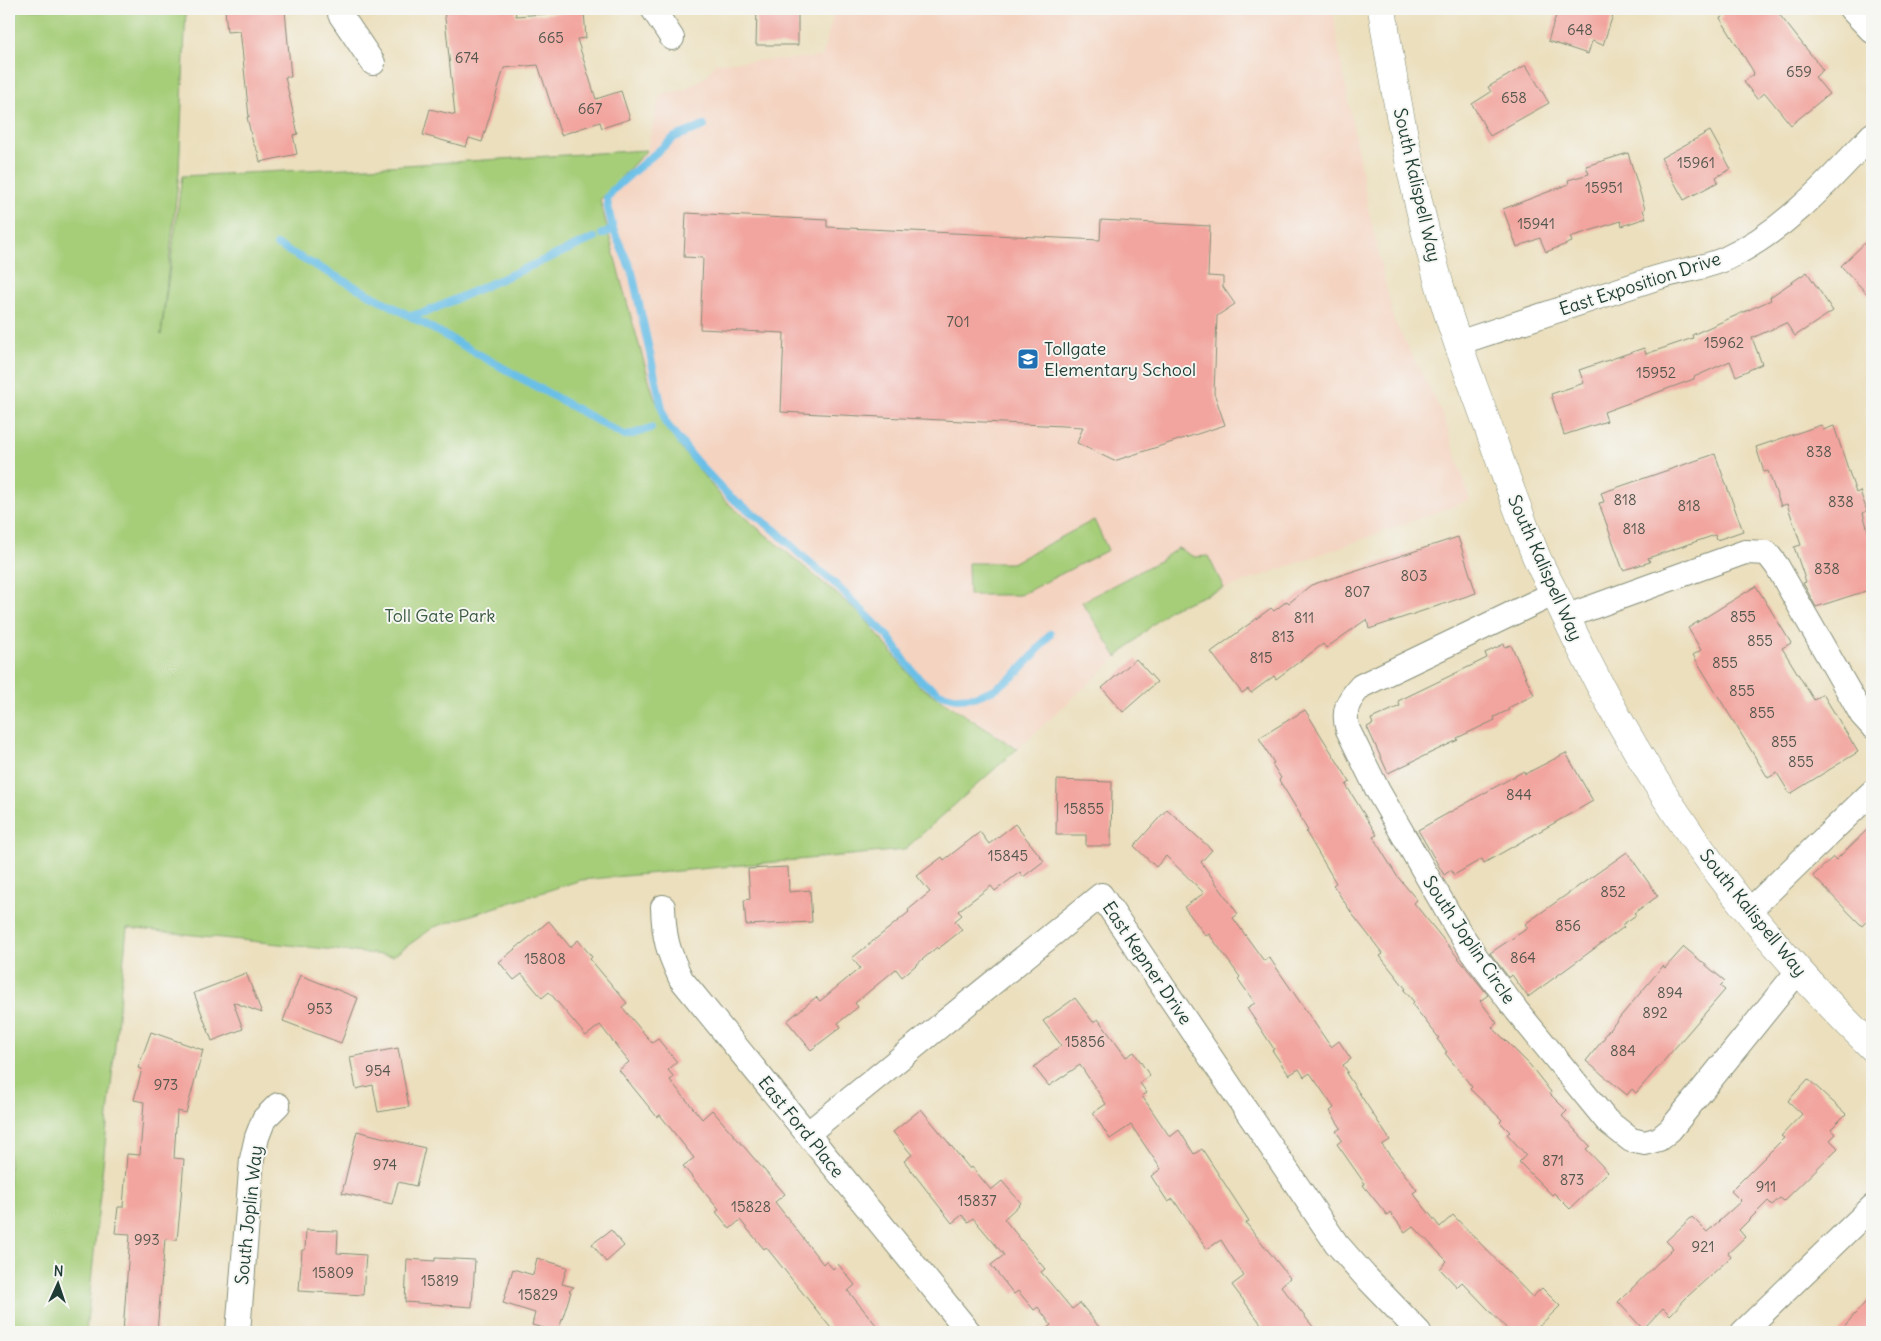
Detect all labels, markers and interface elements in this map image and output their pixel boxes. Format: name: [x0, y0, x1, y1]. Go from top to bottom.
house number: 648: [1567, 20, 1593, 39]
house number: 665: [538, 28, 564, 47]
house number: 674: [455, 48, 479, 67]
house number: 659: [1786, 62, 1812, 81]
house number: 658: [1501, 88, 1527, 107]
house number: 667: [578, 99, 602, 118]
street label: South Kalispell Way: [1389, 106, 1446, 264]
house number: 15961: [1677, 153, 1715, 172]
house number: 15951: [1585, 178, 1623, 197]
house number: 15941: [1517, 214, 1555, 233]
street label: East Exposition Drive: [1556, 247, 1724, 321]
house number: 701: [946, 312, 970, 331]
house number: 15962: [1704, 333, 1744, 352]
place label: Tollgate Elementary School: [1044, 337, 1196, 381]
school or university icon: Tollgate Elementary School: [1016, 347, 1040, 371]
house number: 15952: [1636, 363, 1676, 382]
house number: 838: [1806, 442, 1832, 461]
house number: 818: [1613, 490, 1637, 509]
street label: South Kalispell Way: [1503, 491, 1588, 644]
house number: 838: [1828, 492, 1854, 511]
house number: 818: [1677, 496, 1701, 515]
house number: 818: [1622, 519, 1646, 538]
house number: 838: [1814, 559, 1840, 578]
house number: 803: [1400, 566, 1428, 585]
house number: 807: [1344, 582, 1370, 601]
park label: Toll Gate Park: [384, 604, 496, 627]
house number: 855: [1730, 607, 1756, 626]
house number: 811: [1294, 608, 1314, 627]
house number: 813: [1271, 627, 1295, 646]
house number: 855: [1747, 631, 1773, 650]
house number: 815: [1249, 648, 1273, 667]
house number: 855: [1712, 653, 1738, 672]
house number: 855: [1729, 681, 1755, 700]
house number: 855: [1749, 703, 1775, 722]
house number: 855: [1771, 732, 1797, 751]
house number: 855: [1788, 752, 1814, 771]
house number: 844: [1506, 785, 1532, 804]
house number: 15855: [1064, 799, 1104, 818]
street label: South Kalispell Way: [1695, 844, 1812, 981]
house number: 15845: [988, 846, 1028, 865]
street label: South Joplin Circle: [1418, 871, 1521, 1008]
house number: 852: [1600, 882, 1626, 901]
street label: East Kepner Drive: [1098, 897, 1197, 1029]
house number: 856: [1555, 916, 1581, 935]
house number: 864: [1510, 948, 1536, 967]
house number: 15808: [524, 949, 566, 968]
house number: 894: [1657, 983, 1683, 1002]
house number: 953: [307, 999, 333, 1018]
house number: 892: [1642, 1003, 1668, 1022]
house number: 15856: [1065, 1032, 1105, 1051]
house number: 884: [1610, 1041, 1636, 1060]
house number: 954: [365, 1061, 391, 1080]
street label: East Ford Place: [753, 1071, 849, 1182]
house number: 973: [154, 1075, 178, 1094]
street label: South Joplin Way: [230, 1144, 267, 1286]
house number: 871: [1542, 1151, 1564, 1170]
house number: 974: [373, 1155, 397, 1174]
house number: 873: [1560, 1170, 1584, 1189]
house number: 911: [1756, 1177, 1776, 1196]
house number: 15837: [957, 1191, 997, 1210]
house number: 15828: [731, 1197, 771, 1216]
house number: 993: [134, 1230, 160, 1249]
house number: 921: [1692, 1237, 1714, 1256]
north arrow: [32, 1258, 82, 1308]
text: N: [53, 1262, 64, 1280]
house number: 15809: [312, 1263, 354, 1282]
house number: 15819: [421, 1271, 459, 1290]
house number: 15829: [518, 1285, 558, 1304]

